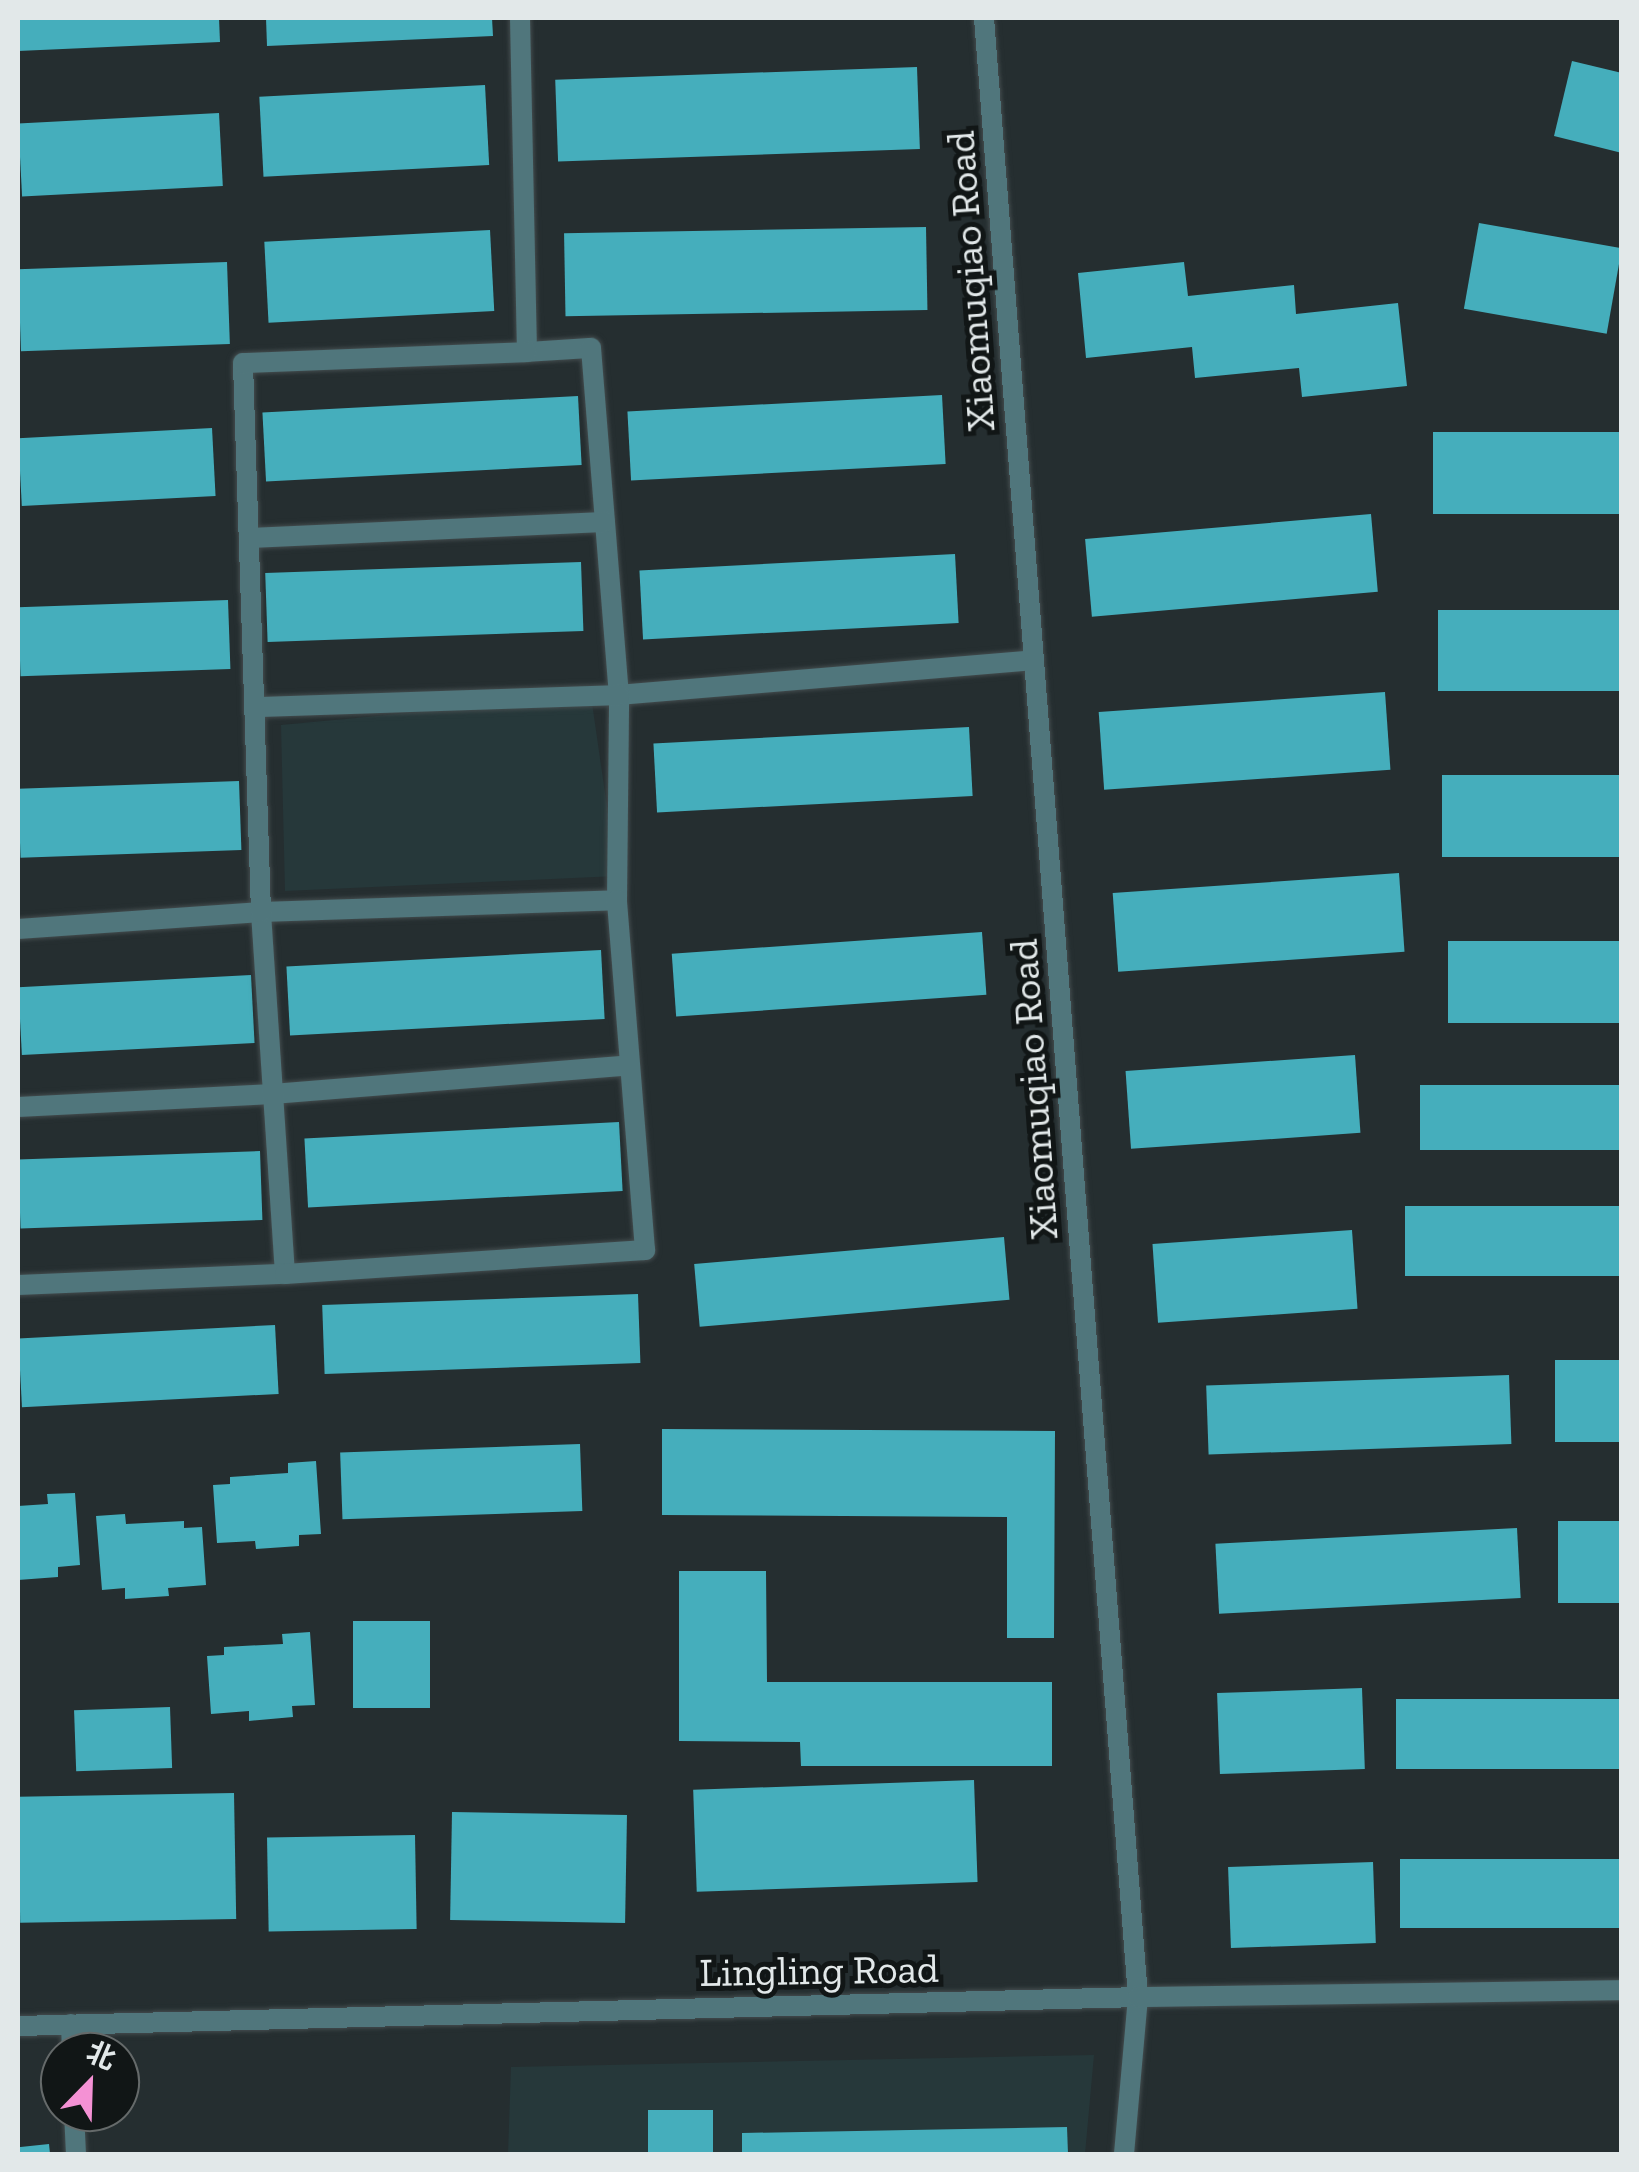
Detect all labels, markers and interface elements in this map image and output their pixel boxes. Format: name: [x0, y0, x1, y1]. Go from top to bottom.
street label: Xiaomuqiao Road: [936, 129, 1004, 433]
street label: Xiaomuqiao Road: [999, 937, 1067, 1241]
street label: Lingling Road: [699, 1944, 939, 1996]
north arrow: [40, 2032, 140, 2132]
text: 北: [82, 2035, 120, 2076]

